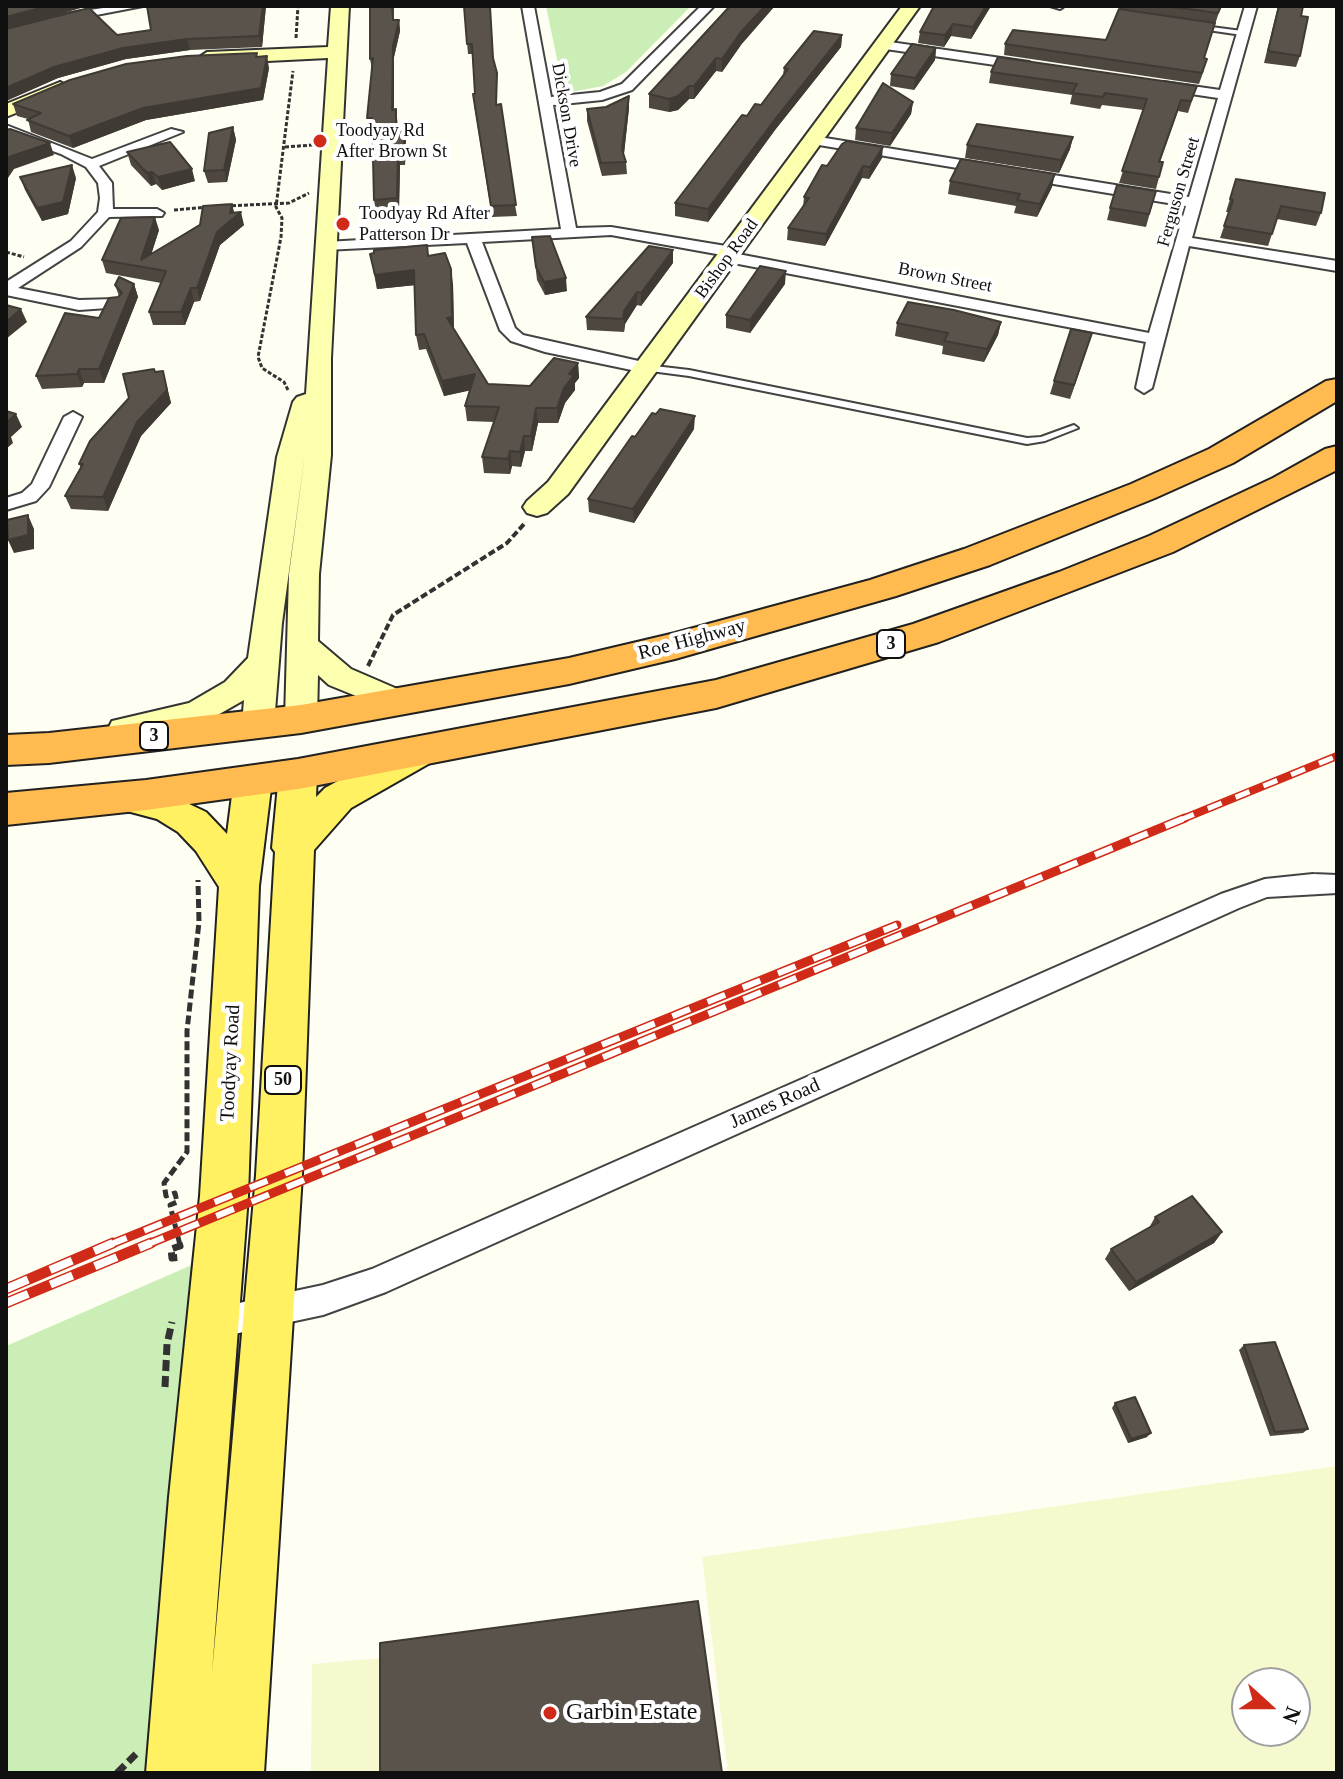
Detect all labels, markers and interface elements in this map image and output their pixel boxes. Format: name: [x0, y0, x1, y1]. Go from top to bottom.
street label: Dickson Drive: [546, 61, 586, 169]
place label: Toodyay Rd After Brown St: [336, 120, 447, 162]
marker: Toodyay Rd After Brown St: [311, 132, 329, 150]
street label: Ferguson Street: [1153, 135, 1205, 249]
place label: Toodyay Rd After Patterson Dr: [359, 203, 490, 246]
marker: Toodyay Rd After Patterson Dr: [334, 215, 352, 233]
street label: Bishop Road: [691, 215, 763, 303]
street label: Brown Street: [896, 258, 994, 298]
street label: Roe Highway: [636, 614, 748, 666]
road number: 3: [877, 630, 905, 658]
road number: 3: [140, 722, 168, 750]
street label: Toodyay Road: [216, 1004, 246, 1122]
road number: 50: [265, 1066, 301, 1094]
street label: James Road: [726, 1073, 824, 1135]
north arrow: [1231, 1667, 1311, 1747]
place label: Garbin Estate: [566, 1699, 697, 1727]
text: N: [1277, 1703, 1307, 1727]
marker: Garbin Estate: [541, 1704, 559, 1722]

